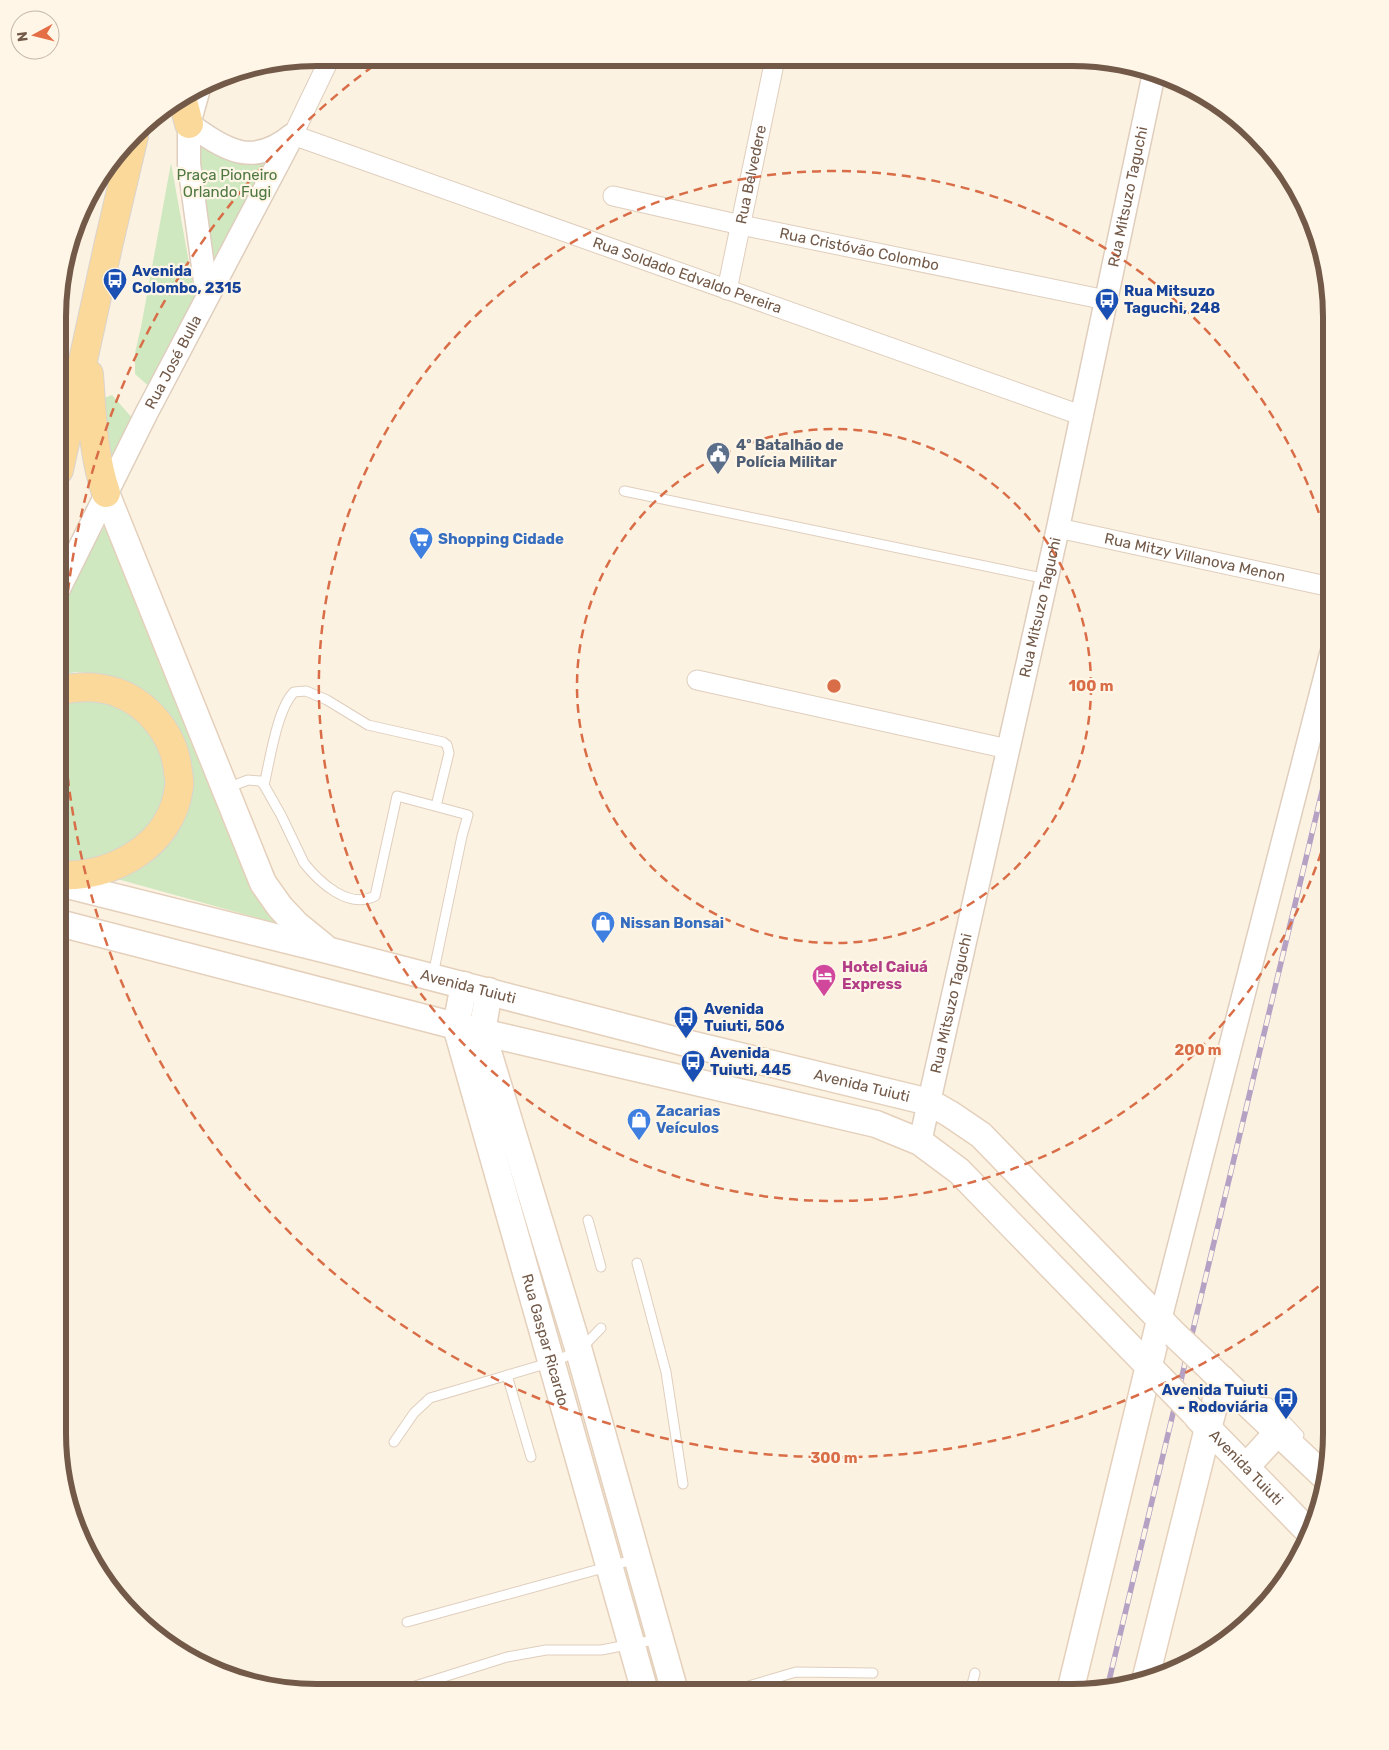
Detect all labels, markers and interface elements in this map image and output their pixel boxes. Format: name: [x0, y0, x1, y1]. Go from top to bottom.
north arrow: [10, 10, 60, 60]
text: N: [14, 30, 32, 43]
street label: Rua Belvedere: [732, 123, 770, 226]
street label: Rua Mitsuzo Taguchi: [1104, 125, 1151, 268]
park label: Praça Pioneiro Orlando Fugi: [177, 166, 277, 201]
street label: Rua Cristóvão Colombo: [778, 224, 941, 274]
street label: Rua Soldado Edvaldo Pereira: [590, 233, 784, 317]
place label: Avenida Colombo, 2315: [132, 262, 242, 297]
bus stop icon: Avenida Colombo, 2315: [102, 267, 128, 301]
place label: Rua Mitsuzo Taguchi, 248: [1124, 282, 1220, 317]
bus stop icon: Rua Mitsuzo Taguchi, 248: [1094, 287, 1120, 321]
street label: Rua José Bulla: [141, 312, 205, 412]
place label: 4º Batalhão de Polícia Militar: [736, 436, 844, 471]
public building icon: 4º Batalhão de Polícia Militar: [705, 441, 731, 475]
supermarket icon: Shopping Cidade: [408, 526, 434, 560]
street label: Rua Mitzy Villanova Menon: [1103, 529, 1287, 586]
place label: Shopping Cidade: [438, 530, 564, 548]
street label: Rua Mitsuzo Taguchi: [1016, 536, 1065, 679]
centre of rings: [825, 677, 843, 695]
text: 100 m: [1069, 677, 1113, 695]
shop icon: Nissan Bonsai: [590, 910, 616, 944]
place label: Nissan Bonsai: [620, 914, 724, 932]
street label: Rua Mitsuzo Taguchi: [927, 932, 976, 1075]
place label: Hotel Caiuá Express: [842, 958, 928, 993]
hotel icon: Hotel Caiuá Express: [811, 963, 837, 997]
street label: Avenida Tuiuti: [418, 966, 518, 1008]
place label: Avenida Tuiuti, 506: [704, 1000, 785, 1035]
bus stop icon: Avenida Tuiuti, 506: [673, 1005, 699, 1039]
text: 200 m: [1174, 1041, 1222, 1059]
place label: Avenida Tuiuti, 445: [710, 1044, 791, 1079]
bus stop icon: Avenida Tuiuti, 445: [680, 1049, 706, 1083]
street label: Avenida Tuiuti: [812, 1065, 912, 1106]
place label: Zacarias Veículos: [656, 1102, 721, 1137]
shop icon: Zacarias Veículos: [626, 1107, 652, 1141]
street label: Rua Gaspar Ricardo: [518, 1272, 572, 1408]
place label: Avenida Tuiuti - Rodoviária: [1162, 1381, 1268, 1416]
bus stop icon: Avenida Tuiuti - Rodoviária: [1273, 1386, 1299, 1420]
street label: Avenida Tuiuti: [1205, 1426, 1287, 1509]
text: 300 m: [810, 1449, 858, 1467]

